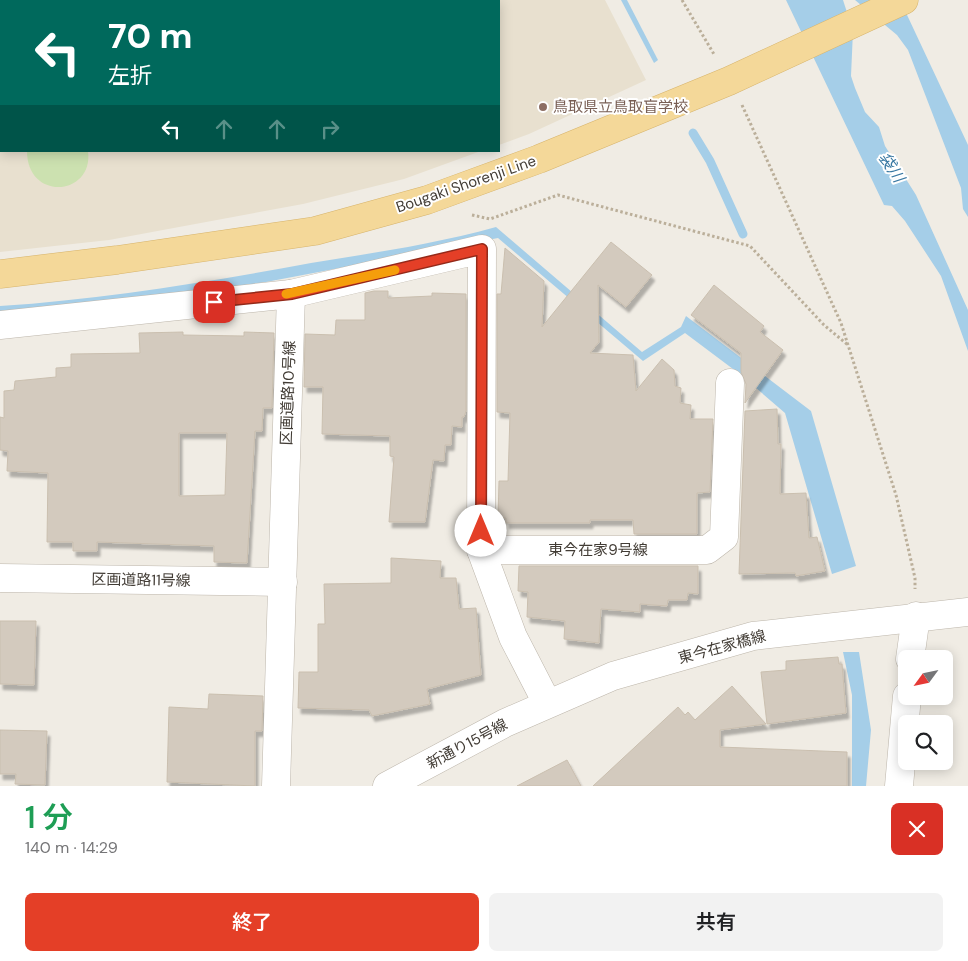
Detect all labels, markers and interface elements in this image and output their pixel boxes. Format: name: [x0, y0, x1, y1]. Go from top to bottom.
text: 70 m: [108, 13, 192, 59]
icon: left: [25, 20, 90, 85]
text: 左折: [108, 61, 152, 90]
place label: 鳥取県立鳥取盲学校: [553, 97, 688, 117]
marker: 鳥取県立鳥取盲学校: [537, 101, 549, 113]
icon: left: [157, 115, 185, 143]
icon: ahead: [210, 115, 238, 143]
icon: ahead: [263, 115, 291, 143]
icon: right: [316, 115, 344, 143]
water label: 袋川: [874, 148, 910, 188]
street label: Bougaki Shorenji Line: [393, 151, 539, 217]
pin: [193, 281, 235, 323]
icon: arrive: [200, 288, 228, 316]
street label: 区画道路10号線: [276, 340, 300, 446]
position arrow: [454, 504, 506, 556]
street label: 東今在家9号線: [548, 540, 648, 560]
street label: 区画道路11号線: [91, 569, 191, 591]
street label: 東今在家橋線: [676, 626, 768, 668]
north arrow: [898, 650, 952, 705]
map controls: [898, 650, 953, 770]
street label: 新通り15号線: [423, 714, 511, 774]
button: search: [898, 715, 953, 770]
text: 1 分: [25, 798, 73, 837]
button: close: [891, 803, 943, 855]
text: 140 m · 14:29: [25, 837, 118, 858]
button: 終了: [25, 893, 479, 951]
button: 共有: [489, 893, 943, 951]

